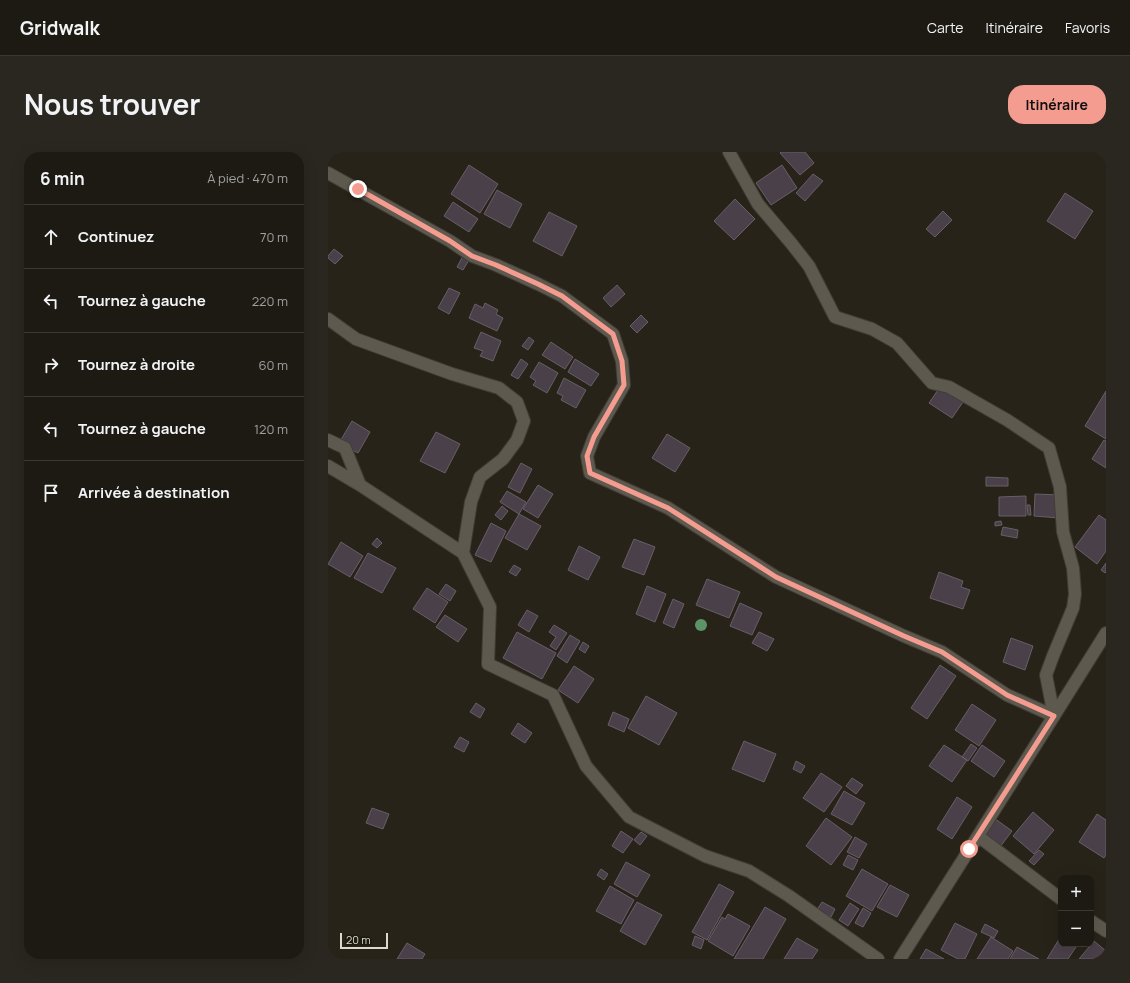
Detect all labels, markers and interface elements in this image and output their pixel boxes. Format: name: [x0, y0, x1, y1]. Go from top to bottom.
text: Gridwalk: [20, 15, 100, 41]
text: Carte: [927, 18, 963, 37]
text: Itinéraire: [985, 18, 1043, 37]
text: Favoris: [1065, 18, 1110, 37]
text: Nous trouver: [24, 85, 200, 123]
button: Itinéraire: [1008, 85, 1106, 124]
text: 6 min: [40, 167, 85, 190]
text: À pied · 470 m: [207, 169, 288, 187]
route end: [349, 180, 367, 198]
icon: ahead: [40, 226, 62, 248]
text: Continuez: [78, 226, 154, 247]
text: 70 m: [260, 228, 288, 246]
icon: left: [40, 290, 62, 312]
text: Tournez à gauche: [78, 290, 206, 311]
text: 220 m: [252, 292, 288, 310]
icon: right: [40, 354, 62, 376]
text: Tournez à droite: [78, 354, 195, 375]
text: 60 m: [258, 356, 288, 374]
icon: left: [40, 418, 62, 440]
text: Tournez à gauche: [78, 418, 206, 439]
text: 120 m: [254, 420, 288, 438]
icon: arrive: [40, 482, 62, 504]
text: Arrivée à destination: [78, 482, 230, 503]
route start: [960, 840, 978, 858]
map controls: [1058, 875, 1094, 947]
button: +: [1058, 875, 1094, 911]
button: −: [1058, 911, 1094, 947]
scale bar: [340, 931, 388, 950]
text: 20 m: [346, 932, 371, 947]

